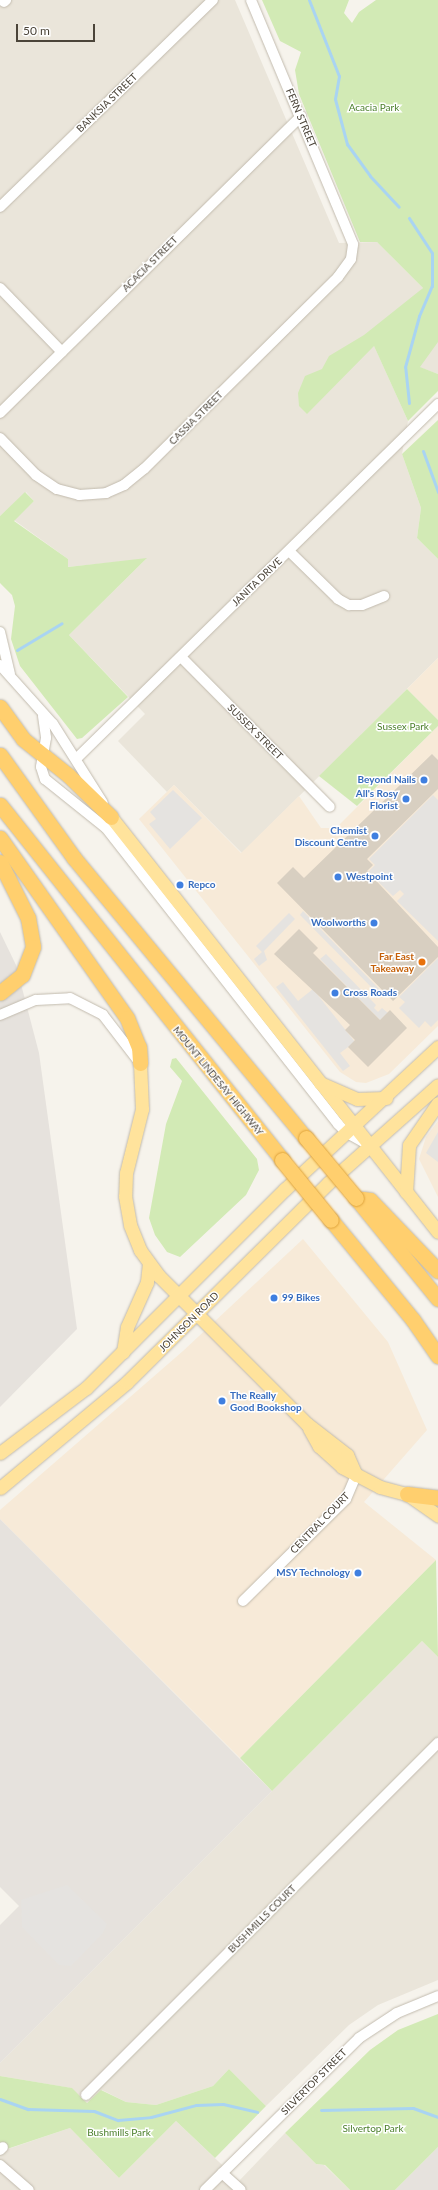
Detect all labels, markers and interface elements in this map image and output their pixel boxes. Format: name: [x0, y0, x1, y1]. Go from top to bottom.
scale bar: [18, 16, 97, 42]
text: 50 m: [23, 23, 50, 38]
street label: BANKSIA STREET: [74, 71, 140, 135]
street label: FERN STREET: [283, 87, 319, 149]
park label: Acacia Park: [349, 102, 399, 114]
street label: ACACIA STREET: [120, 234, 180, 294]
street label: CASSIA STREET: [166, 388, 226, 448]
street label: JANITA DRIVE: [229, 555, 285, 609]
street label: SUSSEX STREET: [225, 702, 285, 762]
park label: Sussex Park: [377, 721, 429, 733]
place label: Beyond Nails: [358, 774, 416, 786]
marker: Beyond Nails: [419, 775, 429, 785]
place label: All's Rosy Florist: [356, 787, 398, 810]
marker: All's Rosy Florist: [401, 794, 411, 804]
place label: Chemist Discount Centre: [295, 824, 367, 848]
marker: Chemist Discount Centre: [370, 831, 380, 841]
place label: Westpoint: [346, 871, 393, 883]
marker: Westpoint: [333, 872, 343, 882]
place label: Repco: [188, 879, 216, 891]
marker: Repco: [175, 880, 185, 890]
place label: Woolworths: [311, 917, 366, 929]
marker: Woolworths: [369, 918, 379, 928]
place label: Far East Takeaway: [370, 950, 414, 974]
marker: Far East Takeaway: [417, 957, 427, 967]
place label: Cross Roads: [343, 987, 397, 999]
marker: Cross Roads: [330, 988, 340, 998]
street label: MOUNT LINDESAY HIGHWAY: [170, 1024, 266, 1138]
street label: JOHNSON ROAD: [157, 1290, 221, 1354]
place label: 99 Bikes: [282, 1292, 320, 1304]
marker: 99 Bikes: [269, 1293, 279, 1303]
place label: The Really Good Bookshop: [230, 1389, 302, 1412]
marker: The Really Good Bookshop: [217, 1396, 227, 1406]
street label: CENTRAL COURT: [288, 1490, 352, 1556]
place label: MSY Technology: [276, 1567, 350, 1579]
marker: MSY Technology: [353, 1568, 363, 1578]
street label: BUSHMILLS COURT: [226, 1883, 298, 1955]
street label: SILVERTOP STREET: [279, 2047, 349, 2117]
park label: Silvertop Park: [342, 2123, 404, 2135]
park label: Bushmills Park: [87, 2127, 151, 2139]

